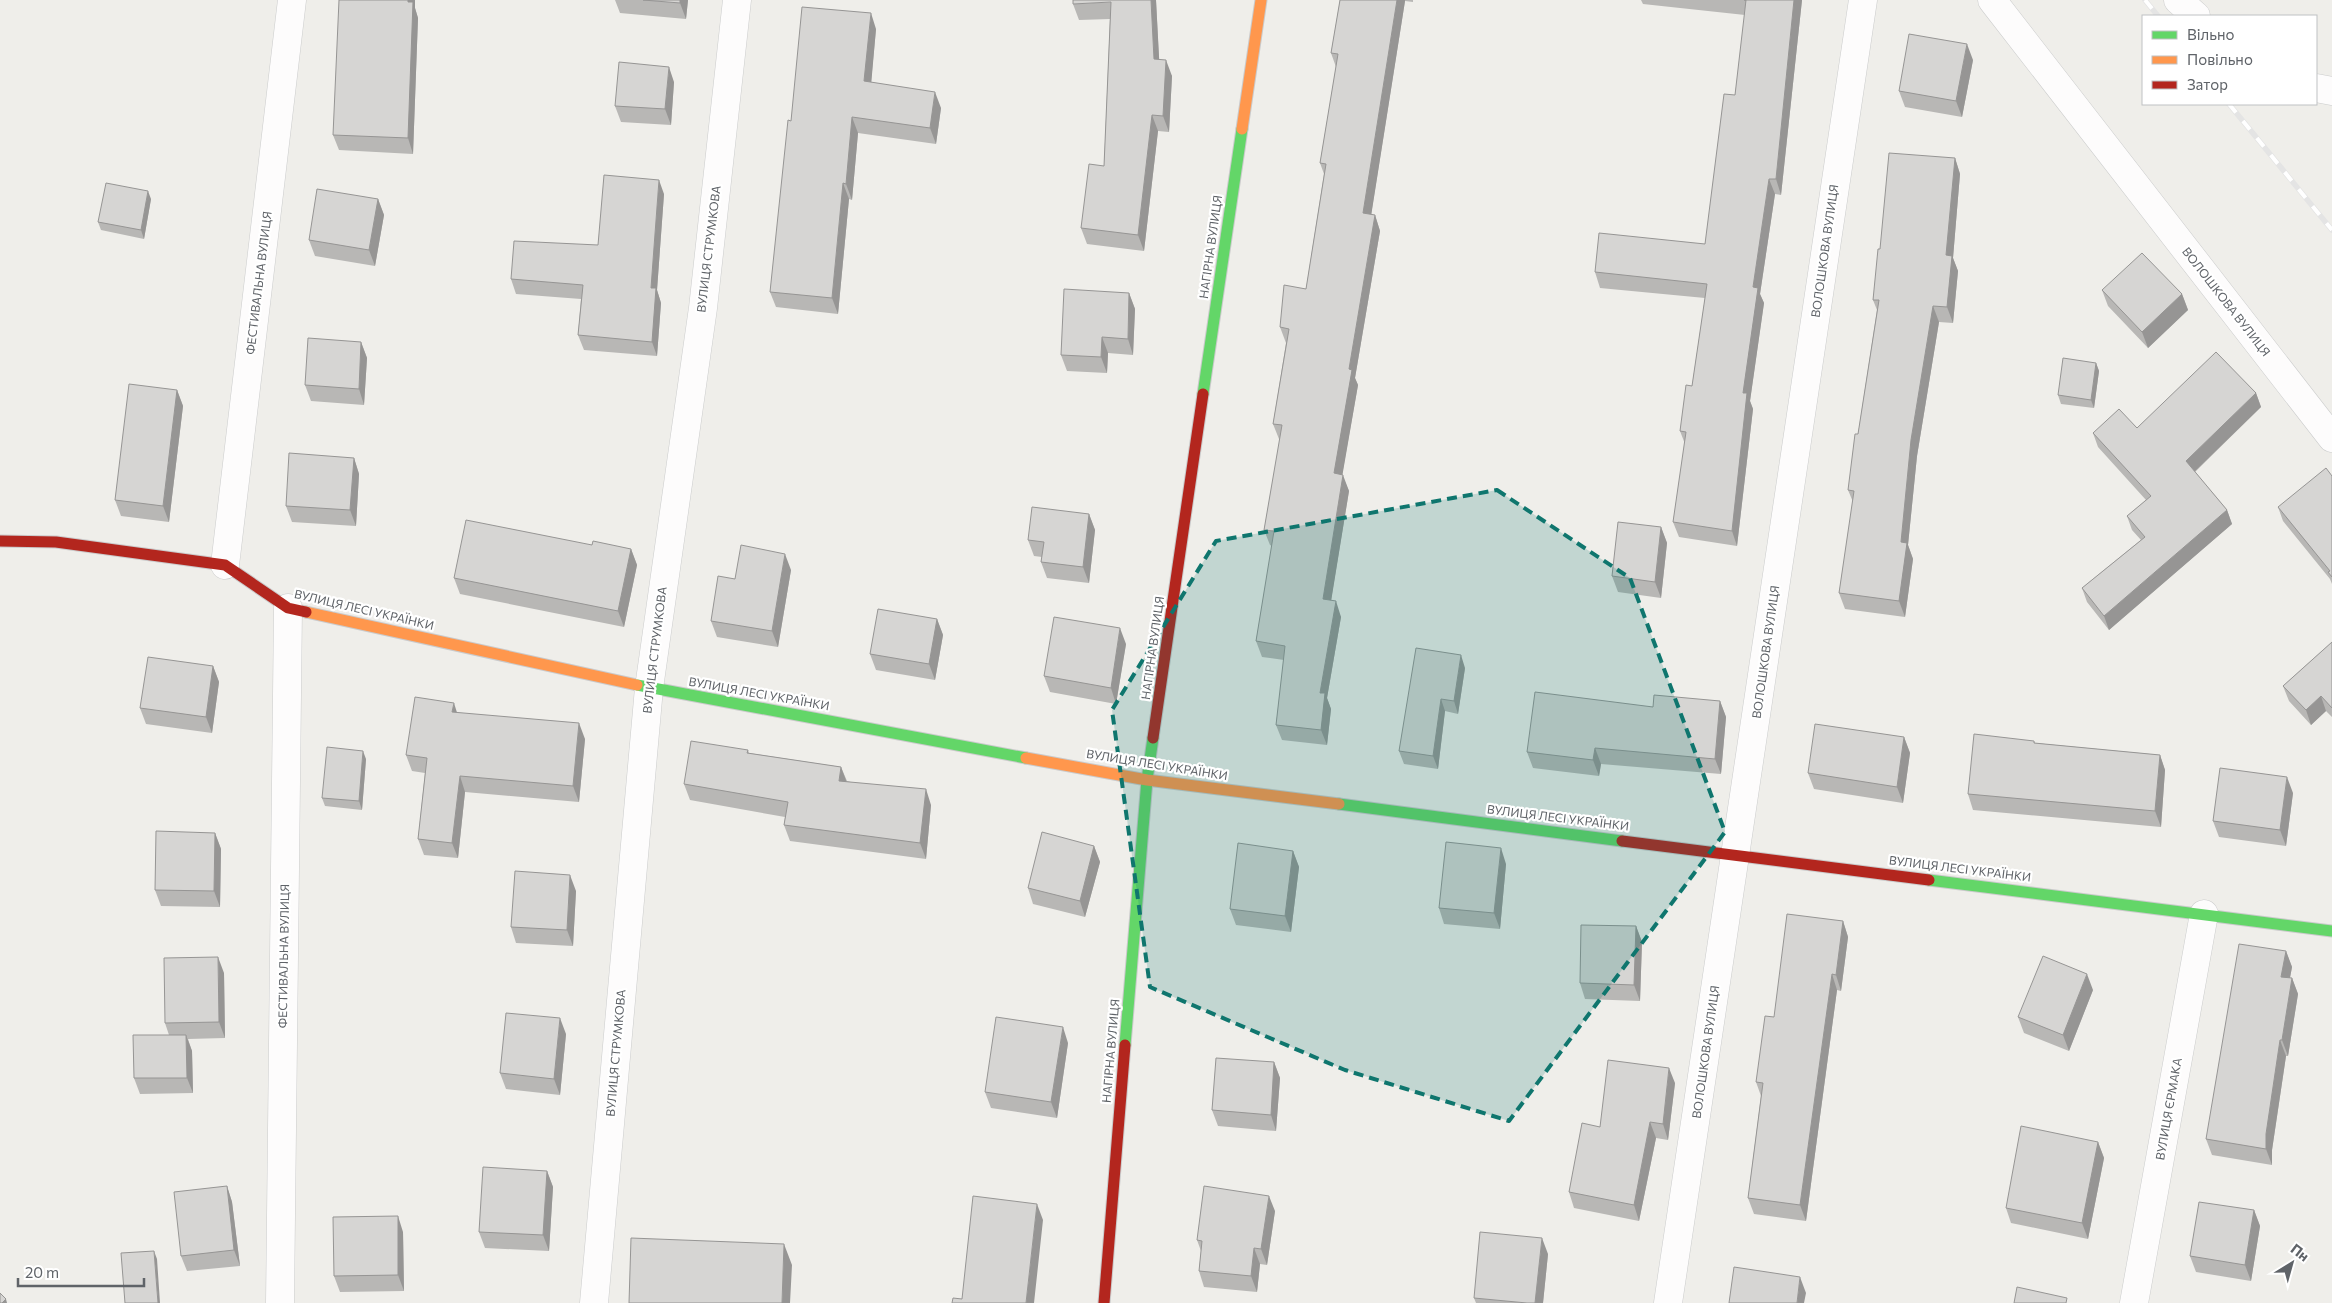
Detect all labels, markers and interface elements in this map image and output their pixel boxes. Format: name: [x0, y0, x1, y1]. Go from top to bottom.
legend: [2142, 15, 2317, 105]
text: Вільно: [2187, 25, 2234, 43]
text: Повільно: [2187, 50, 2253, 68]
text: Затор: [2187, 75, 2228, 93]
street label: ВОЛОШКОВА ВУЛИЦЯ: [1808, 183, 1840, 318]
street label: ВУЛИЦЯ СТРУМКОВА: [693, 185, 723, 313]
street label: НАГІРНА ВУЛИЦЯ: [1196, 194, 1224, 299]
street label: ФЕСТИВАЛЬНА ВУЛИЦЯ: [242, 210, 274, 355]
street label: ВОЛОШКОВА ВУЛИЦЯ: [2180, 244, 2274, 359]
street label: ВОЛОШКОВА ВУЛИЦЯ: [1749, 584, 1781, 719]
street label: ВУЛИЦЯ ЛЕСІ УКРАЇНКИ: [293, 586, 435, 632]
street label: ВУЛИЦЯ СТРУМКОВА: [639, 586, 669, 714]
street label: НАГІРНА ВУЛИЦЯ: [1138, 595, 1166, 700]
street label: ВУЛИЦЯ ЛЕСІ УКРАЇНКИ: [688, 674, 831, 712]
street label: ВУЛИЦЯ ЛЕСІ УКРАЇНКИ: [1085, 746, 1229, 782]
street label: ВУЛИЦЯ ЛЕСІ УКРАЇНКИ: [1486, 801, 1630, 833]
street label: ВУЛИЦЯ ЛЕСІ УКРАЇНКИ: [1888, 852, 2032, 884]
street label: ФЕСТИВАЛЬНА ВУЛИЦЯ: [275, 884, 291, 1028]
street label: ВОЛОШКОВА ВУЛИЦЯ: [1689, 984, 1721, 1119]
street label: ВУЛИЦЯ СТРУМКОВА: [602, 989, 628, 1117]
street label: НАГІРНА ВУЛИЦЯ: [1098, 998, 1122, 1103]
street label: ВУЛИЦЯ ЄРМАКА: [2152, 1056, 2184, 1161]
north arrow: [2267, 1238, 2317, 1288]
text: Пн: [2288, 1240, 2313, 1265]
scale bar: [18, 1256, 144, 1288]
text: 20 m: [25, 1263, 59, 1281]

